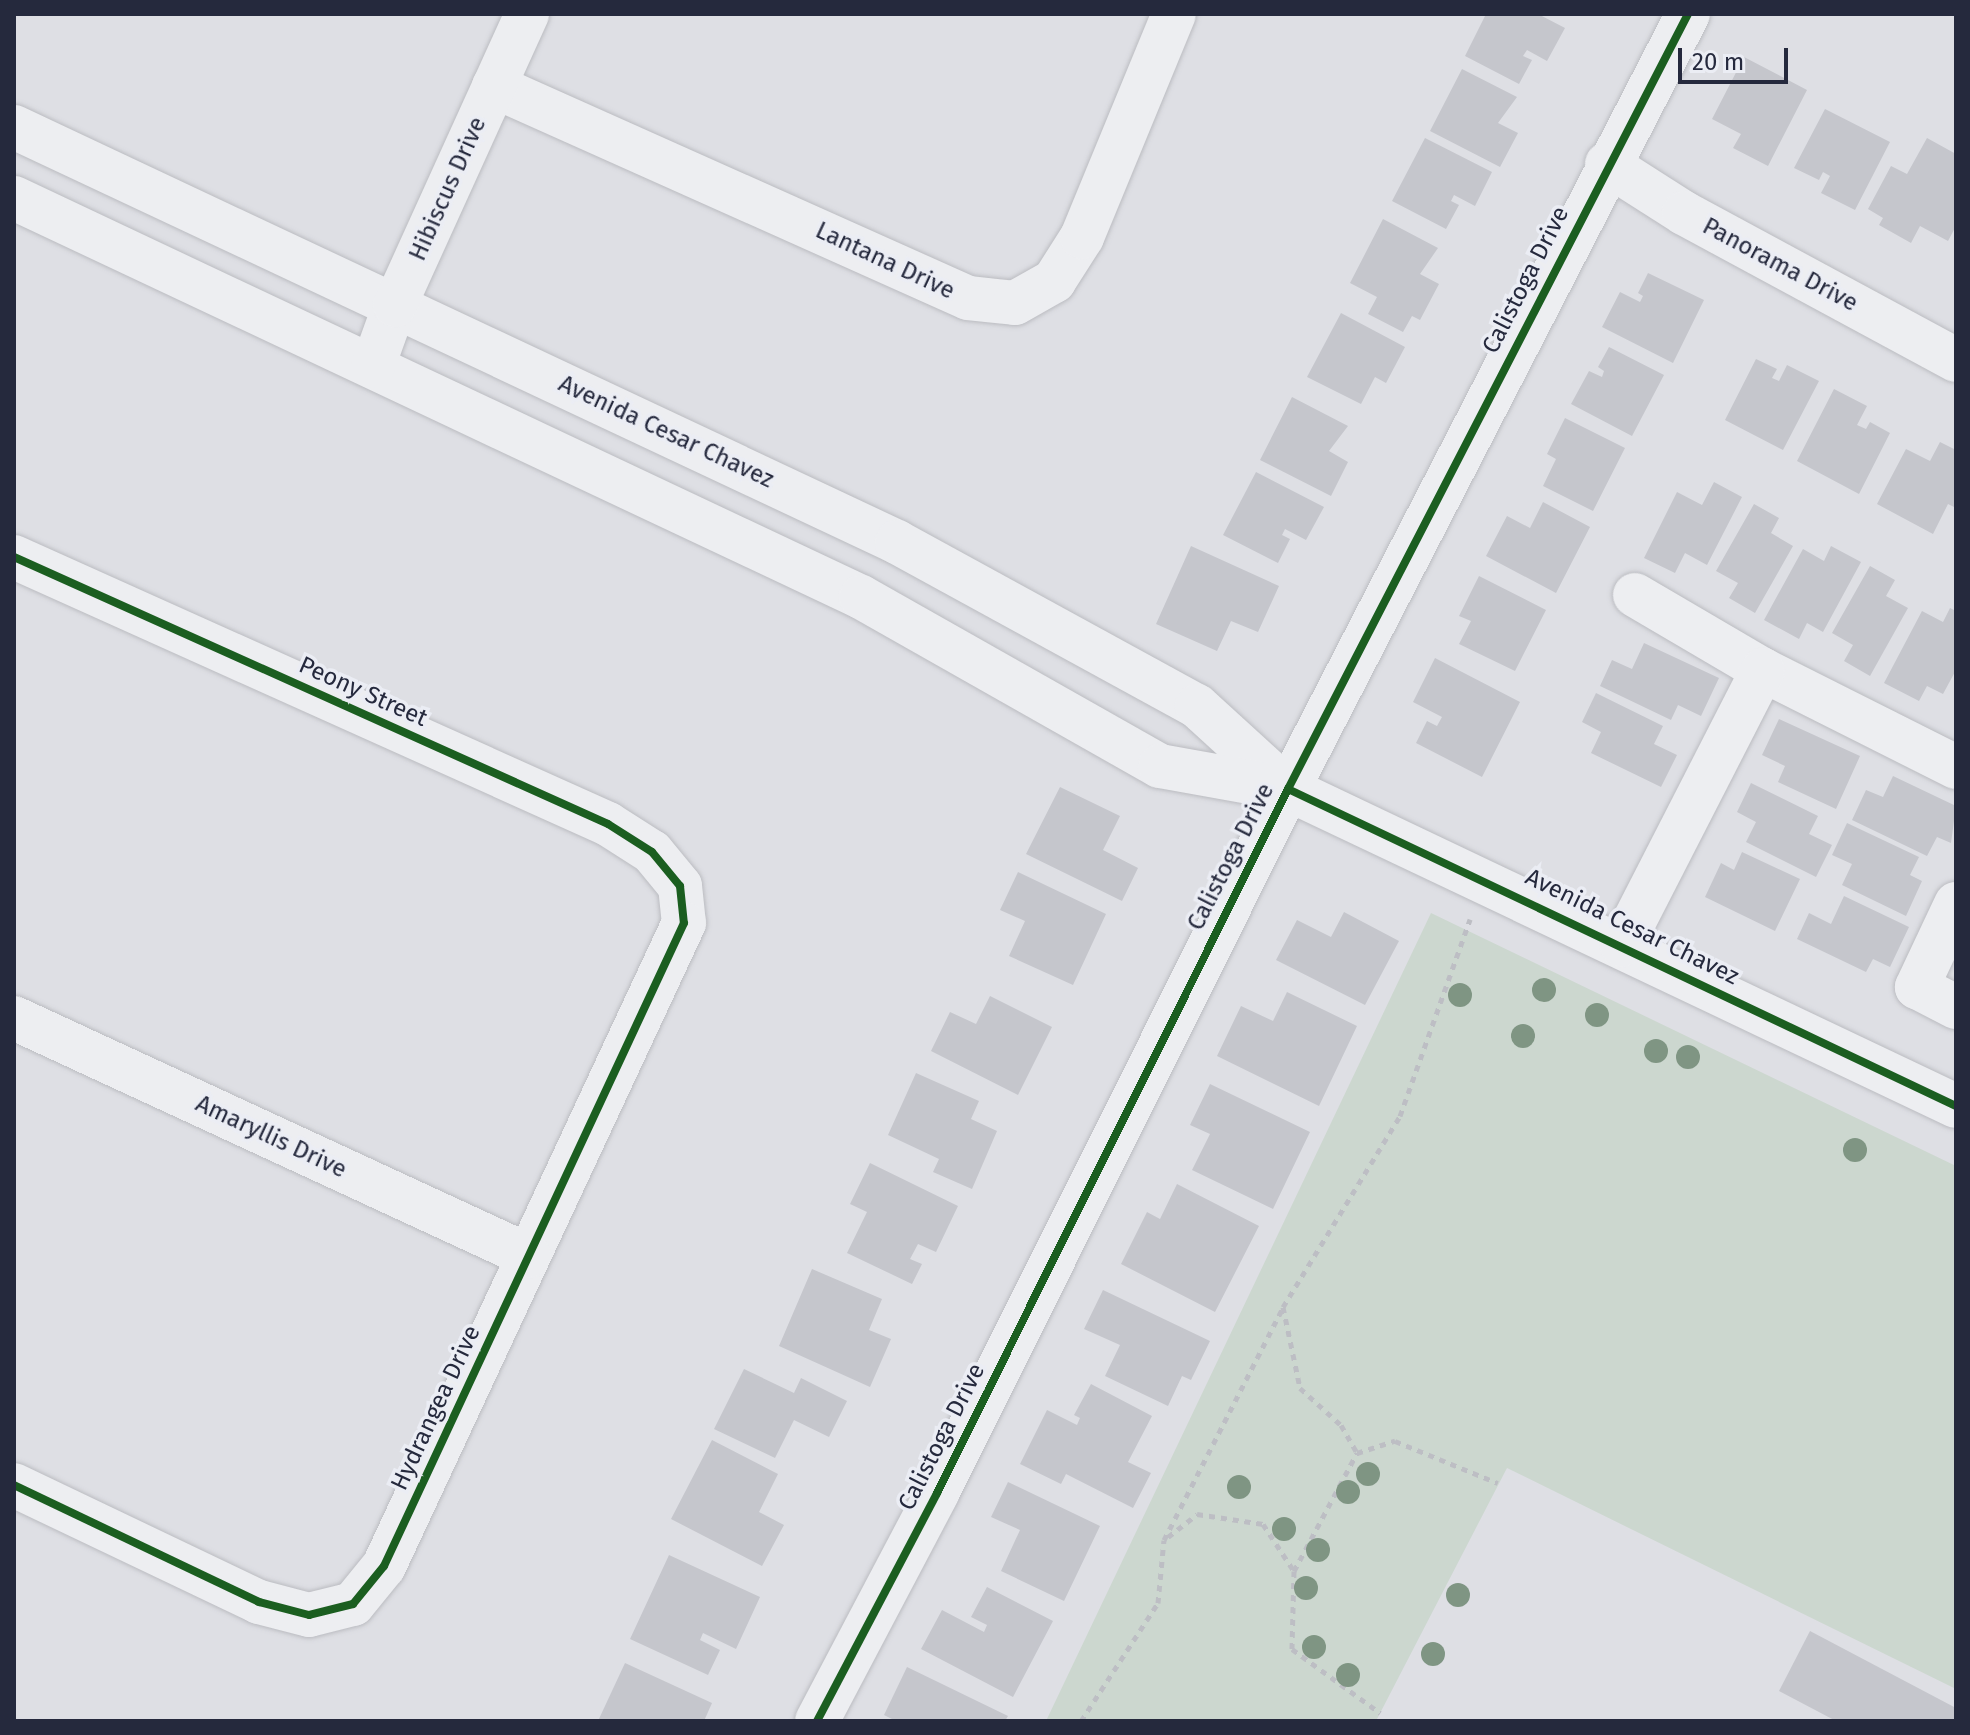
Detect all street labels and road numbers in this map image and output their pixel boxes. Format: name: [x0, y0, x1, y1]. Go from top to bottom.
street label: Hibiscus Drive: [403, 113, 493, 265]
street label: Calistoga Drive: [1477, 202, 1575, 358]
street label: Panorama Drive: [1698, 212, 1862, 318]
street label: Lantana Drive: [811, 216, 959, 306]
street label: Avenida Cesar Chavez: [554, 370, 778, 494]
street label: Peony Street: [294, 651, 432, 733]
street label: Calistoga Drive: [1182, 779, 1280, 935]
street label: Avenida Cesar Chavez: [1521, 863, 1743, 991]
street label: Amaryllis Drive: [191, 1089, 351, 1185]
street label: Hydrangea Drive: [385, 1321, 487, 1495]
street label: Calistoga Drive: [893, 1359, 991, 1515]

